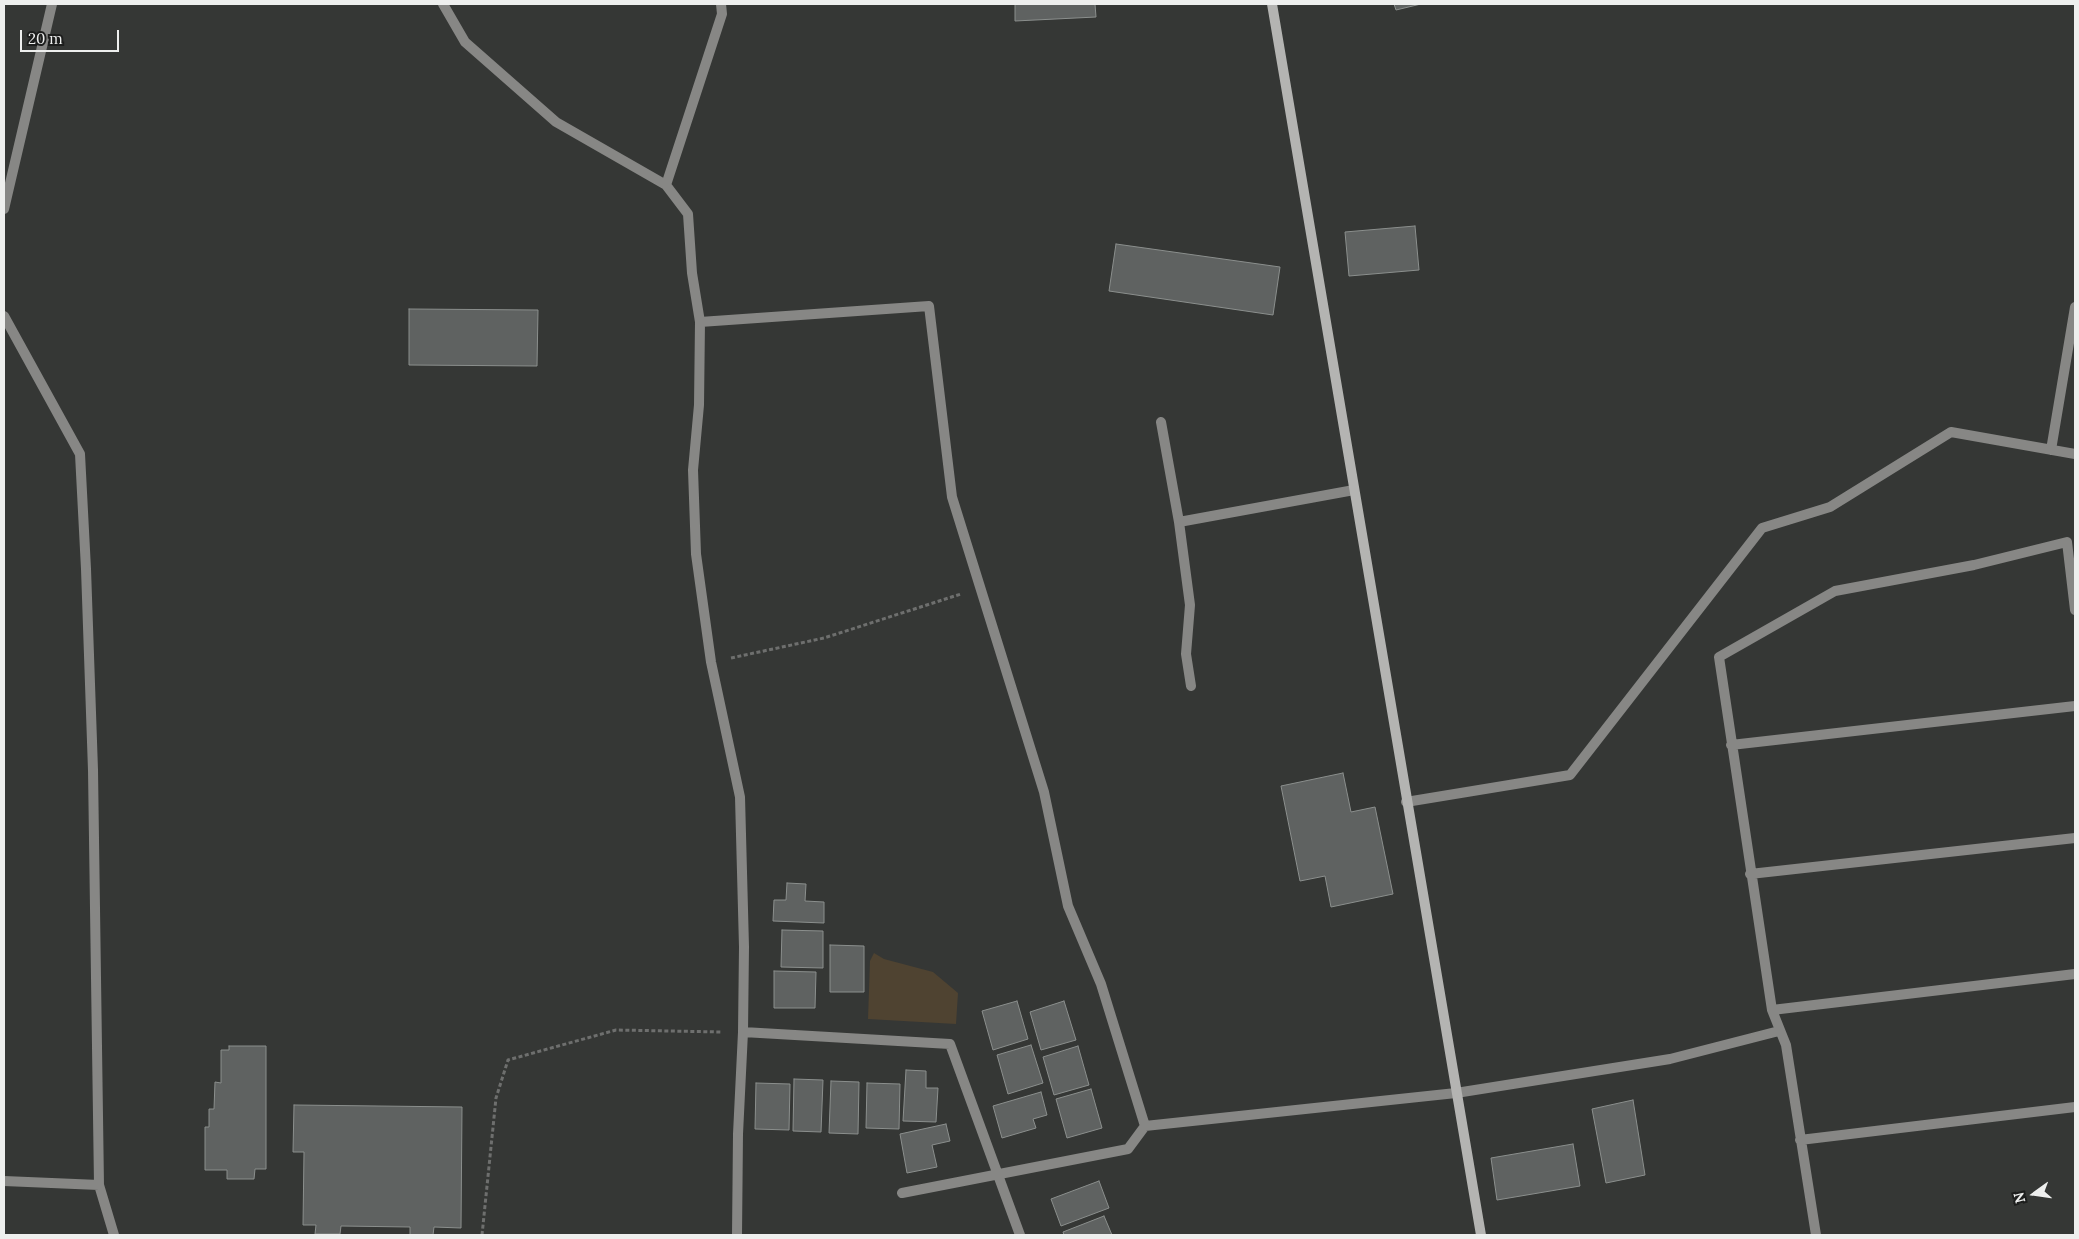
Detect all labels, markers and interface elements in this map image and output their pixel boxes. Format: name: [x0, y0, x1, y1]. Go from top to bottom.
scale bar: [22, 20, 121, 52]
text: 20 m: [28, 29, 63, 48]
north arrow: [2009, 1169, 2059, 1219]
text: N: [2009, 1190, 2029, 1205]

